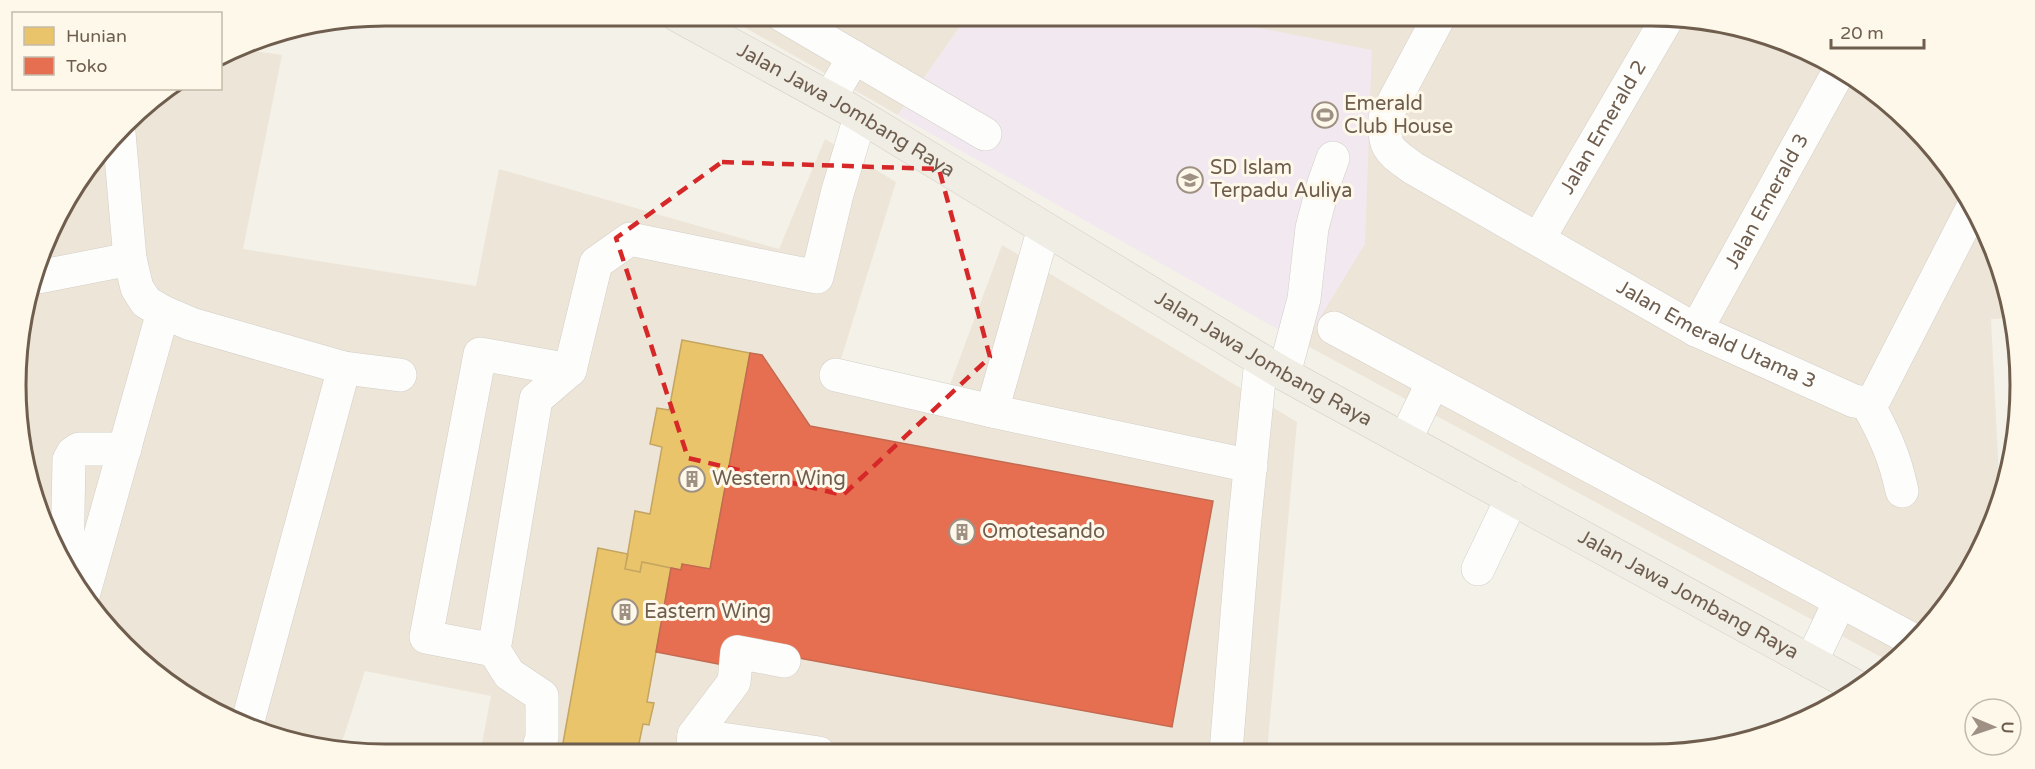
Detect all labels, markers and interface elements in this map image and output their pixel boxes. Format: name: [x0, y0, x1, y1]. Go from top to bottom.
legend: [12, 12, 222, 90]
scale bar: [1831, 12, 1924, 50]
text: 20 m: [1840, 22, 1884, 44]
text: Hunian: [66, 25, 127, 47]
street label: Jalan Jawa Jombang Raya: [733, 38, 959, 183]
text: Toko: [66, 55, 107, 77]
street label: Jalan Emerald 2: [1555, 56, 1652, 199]
place label: Emerald Club House: [1344, 92, 1453, 139]
sports icon: Emerald Club House: [1310, 100, 1340, 130]
street label: Jalan Emerald 3: [1720, 130, 1814, 273]
place label: SD Islam Terpadu Auliya: [1210, 156, 1352, 203]
school or university icon: SD Islam Terpadu Auliya: [1175, 165, 1205, 195]
street label: Jalan Emerald Utama 3: [1612, 275, 1820, 394]
street label: Jalan Jawa Jombang Raya: [1150, 286, 1376, 432]
building icon: Western Wing: [677, 464, 707, 494]
place label: Western Wing: [712, 467, 846, 491]
building icon: Omotesando: [947, 517, 977, 547]
place label: Omotesando: [982, 520, 1105, 544]
street label: Jalan Jawa Jombang Raya: [1574, 525, 1803, 665]
building icon: Eastern Wing: [610, 597, 640, 627]
place label: Eastern Wing: [644, 600, 771, 624]
north arrow: [1963, 697, 2023, 757]
text: U: [1997, 721, 2017, 734]

